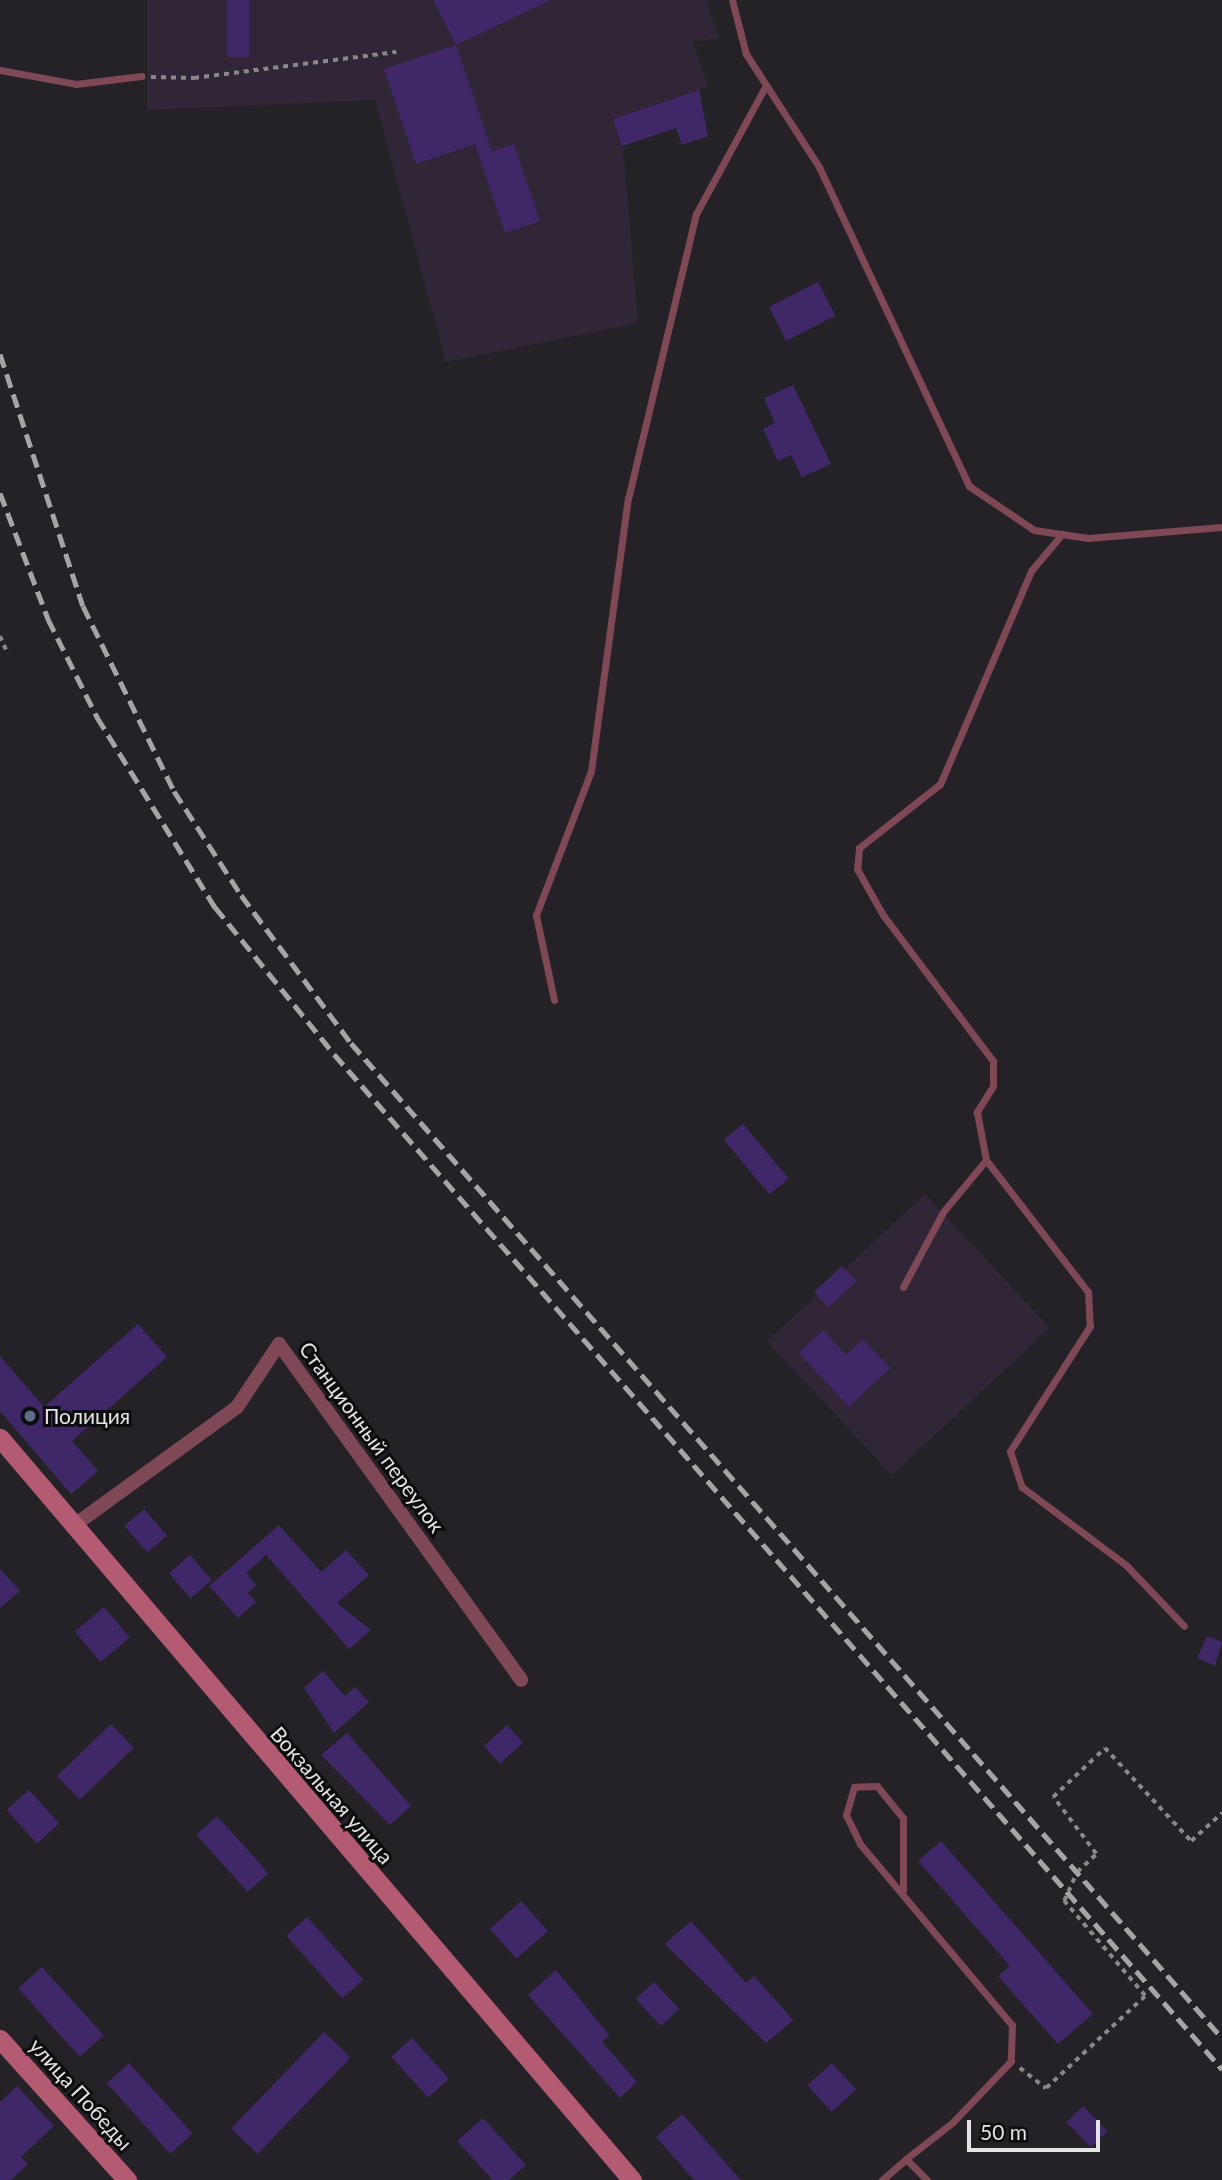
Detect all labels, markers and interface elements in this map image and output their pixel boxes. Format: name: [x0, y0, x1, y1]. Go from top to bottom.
street label: Станционный переулок: [294, 1337, 450, 1537]
place label: Полиция: [44, 1403, 130, 1429]
marker: Полиция: [22, 1408, 38, 1424]
street label: Вокзальная улица: [265, 1721, 399, 1869]
street label: улица Победы: [24, 2033, 138, 2155]
scale bar: [970, 2106, 1103, 2150]
text: 50 m: [980, 2119, 1027, 2144]

